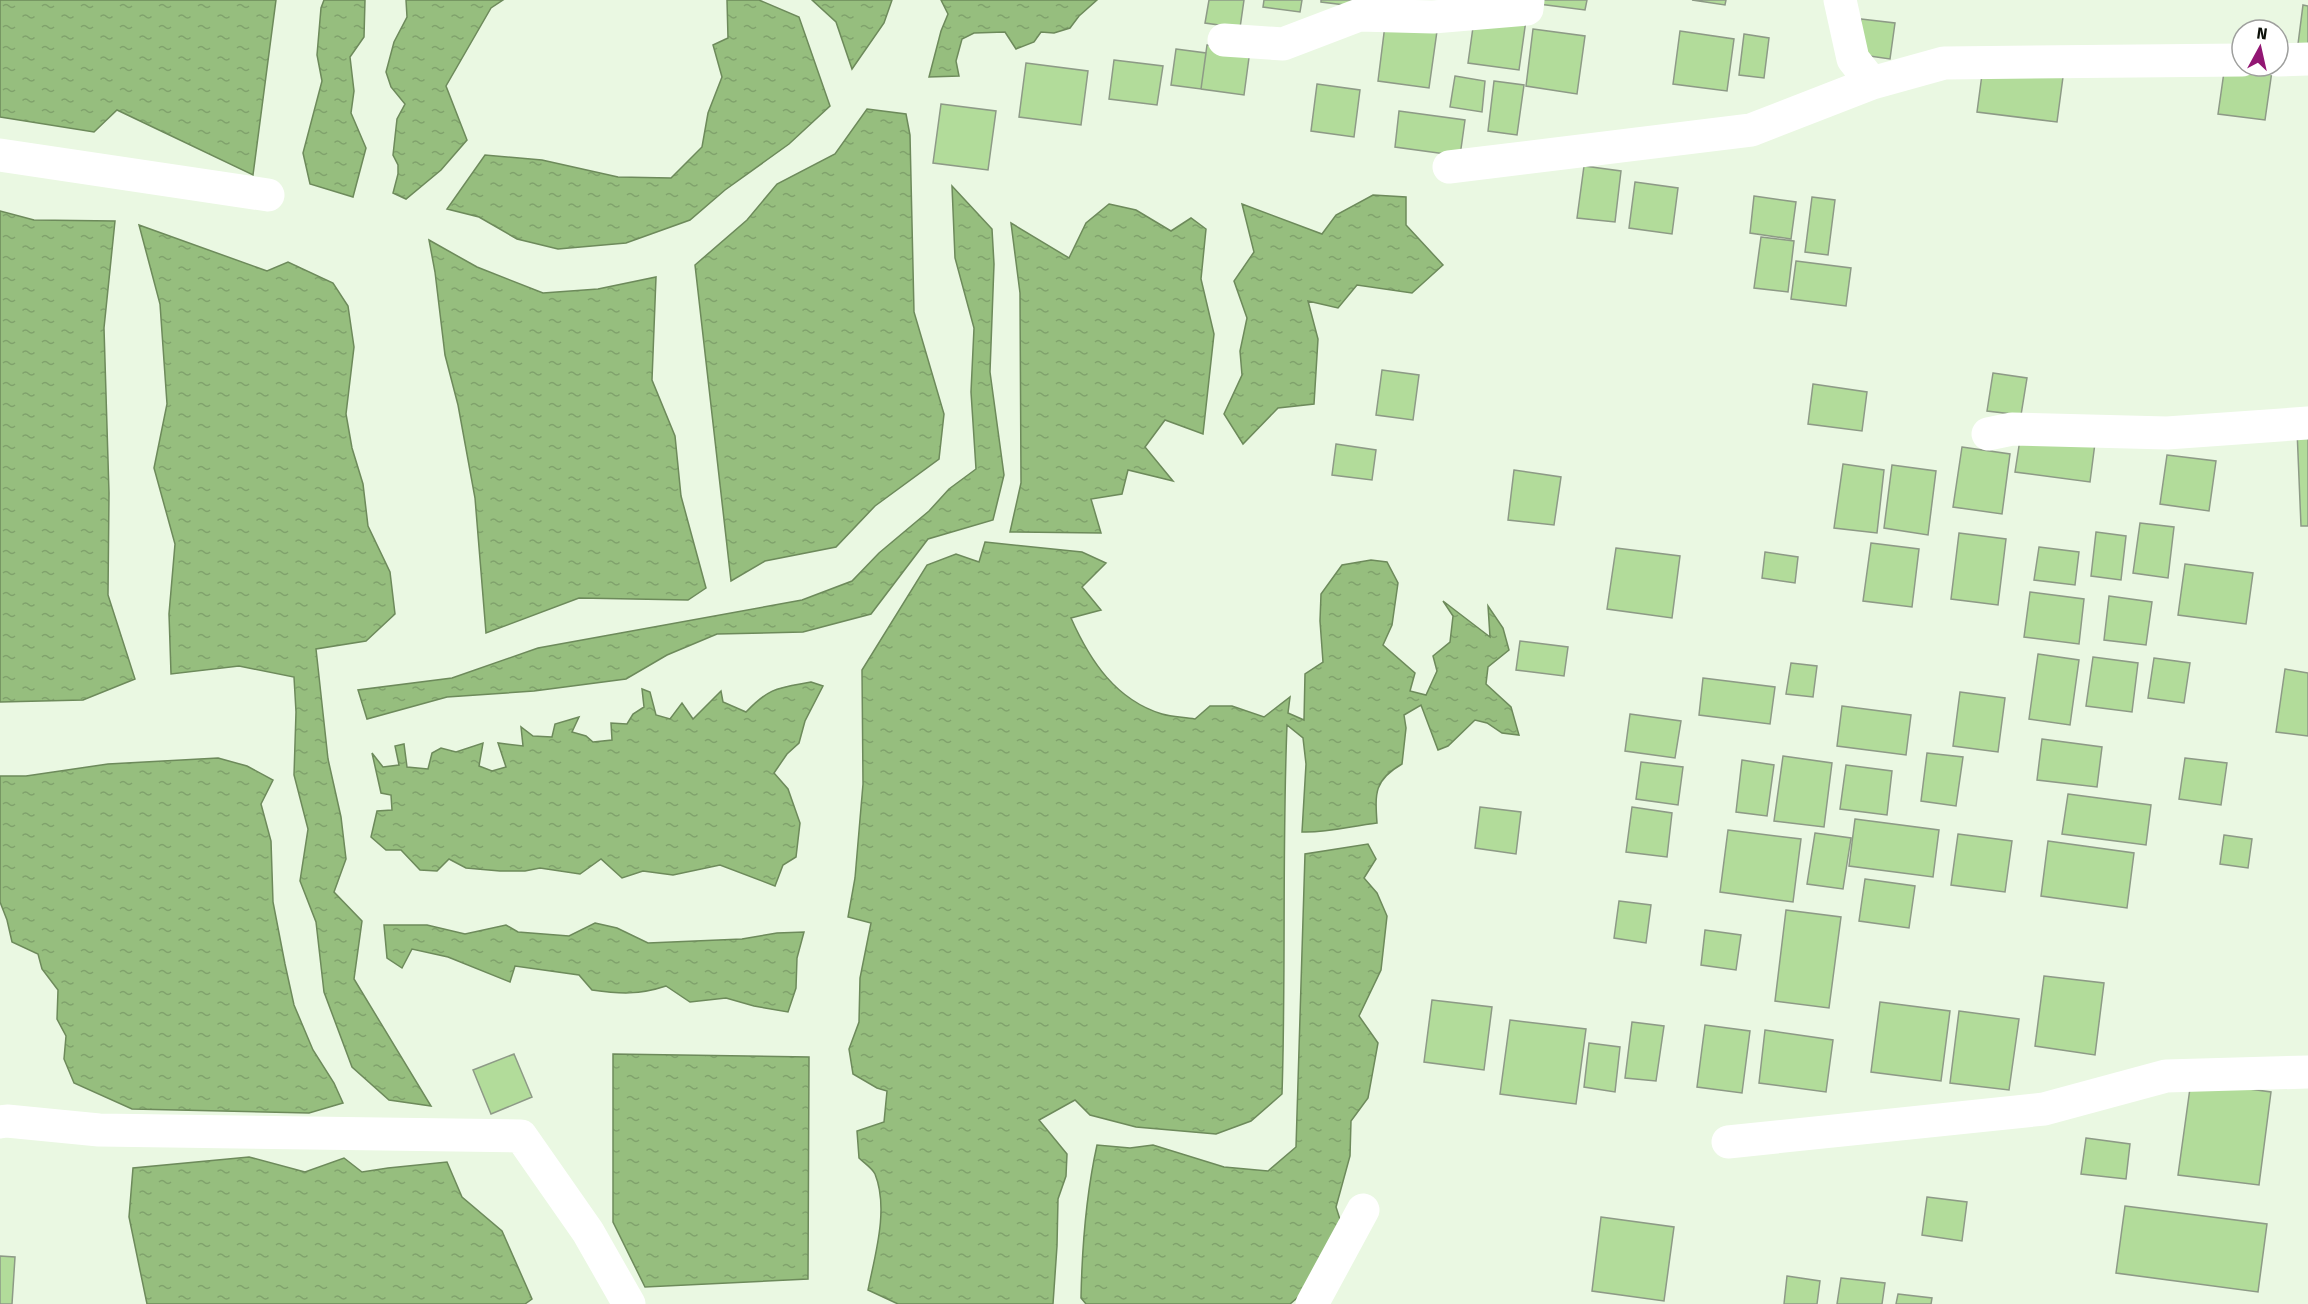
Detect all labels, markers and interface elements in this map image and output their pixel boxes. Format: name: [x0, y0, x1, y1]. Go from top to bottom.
north arrow: [2230, 18, 2290, 78]
text: N: [2255, 23, 2269, 44]

